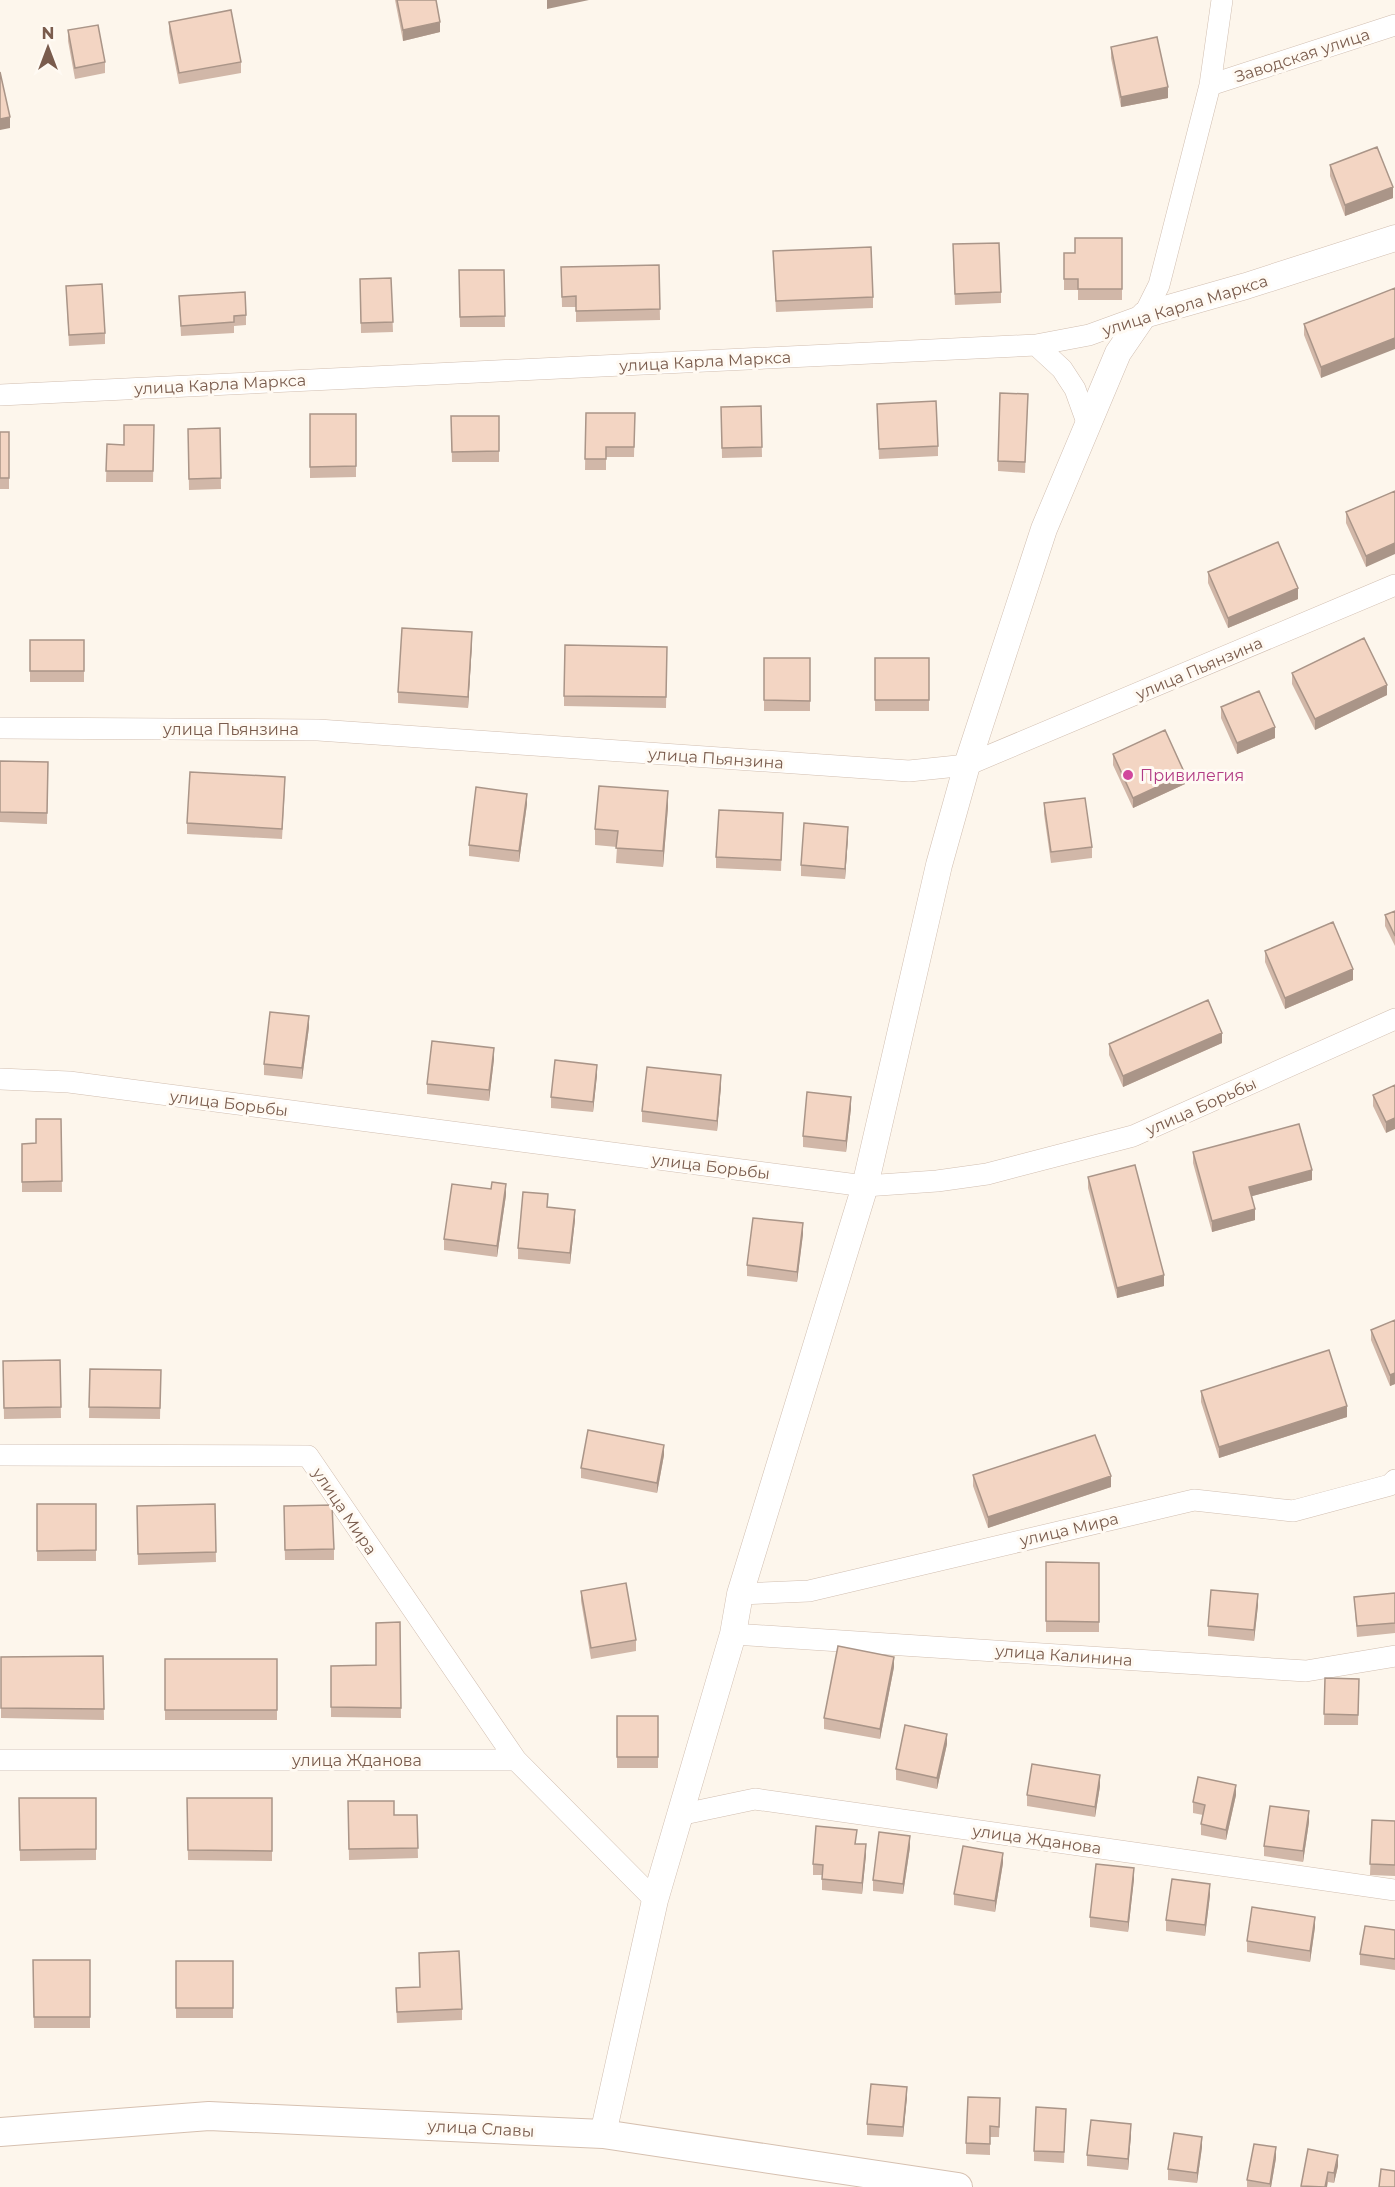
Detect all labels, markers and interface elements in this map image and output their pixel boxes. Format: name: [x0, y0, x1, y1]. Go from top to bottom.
north arrow: [18, 18, 78, 78]
text: N: [42, 24, 54, 43]
street label: Заводская улица: [1232, 25, 1372, 86]
street label: улица Карла Маркса: [1099, 271, 1270, 340]
street label: улица Карла Маркса: [618, 348, 791, 376]
street label: улица Карла Маркса: [133, 371, 306, 399]
street label: улица Пьянзина: [1132, 633, 1265, 704]
street label: улица Пьянзина: [162, 720, 299, 739]
street label: улица Пьянзина: [647, 744, 784, 773]
place label: Привилегия: [1140, 766, 1244, 785]
marker: Привилегия: [1121, 768, 1135, 782]
street label: улица Борьбы: [1142, 1074, 1259, 1140]
street label: улица Борьбы: [168, 1087, 289, 1120]
street label: улица Борьбы: [650, 1150, 771, 1183]
street label: улица Мира: [308, 1463, 381, 1558]
street label: улица Мира: [1017, 1509, 1120, 1550]
street label: улица Калинина: [994, 1641, 1133, 1670]
street label: улица Жданова: [291, 1751, 422, 1770]
street label: улица Жданова: [970, 1821, 1103, 1858]
street label: улица Славы: [426, 2116, 535, 2141]

